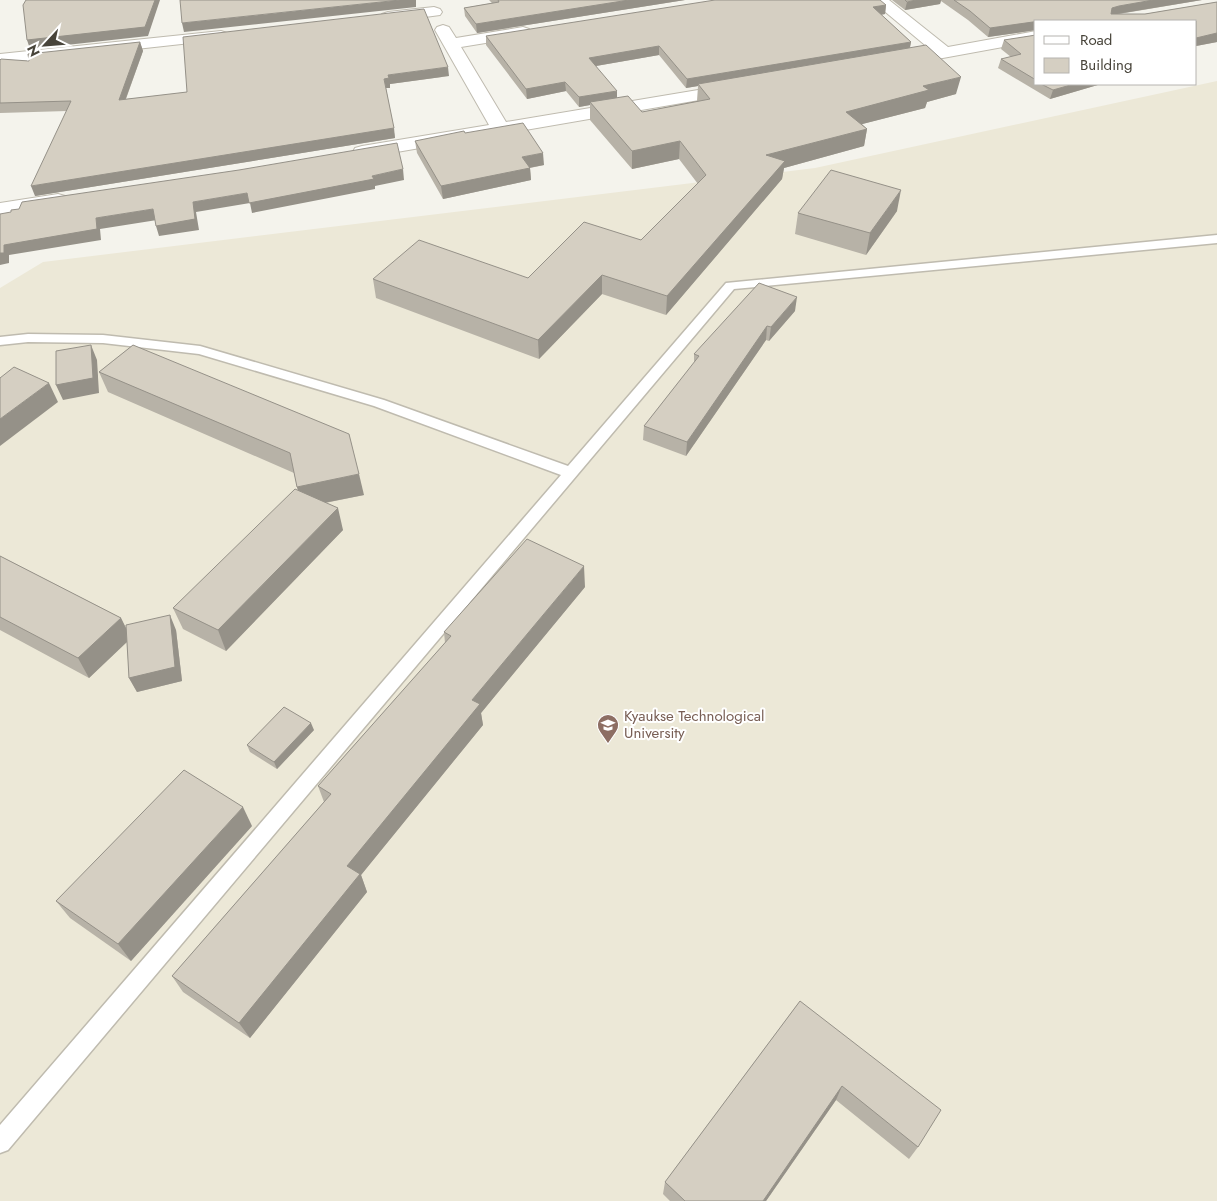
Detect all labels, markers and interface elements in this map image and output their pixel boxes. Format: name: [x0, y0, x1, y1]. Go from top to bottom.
north arrow: [20, 20, 70, 70]
legend: [1034, 20, 1197, 85]
text: Road: [1080, 29, 1112, 51]
text: N: [22, 41, 45, 60]
text: Building: [1080, 54, 1132, 76]
place label: Kyaukse Technological University: [624, 705, 765, 744]
school or university icon: Kyaukse Technological University: [596, 713, 620, 744]

